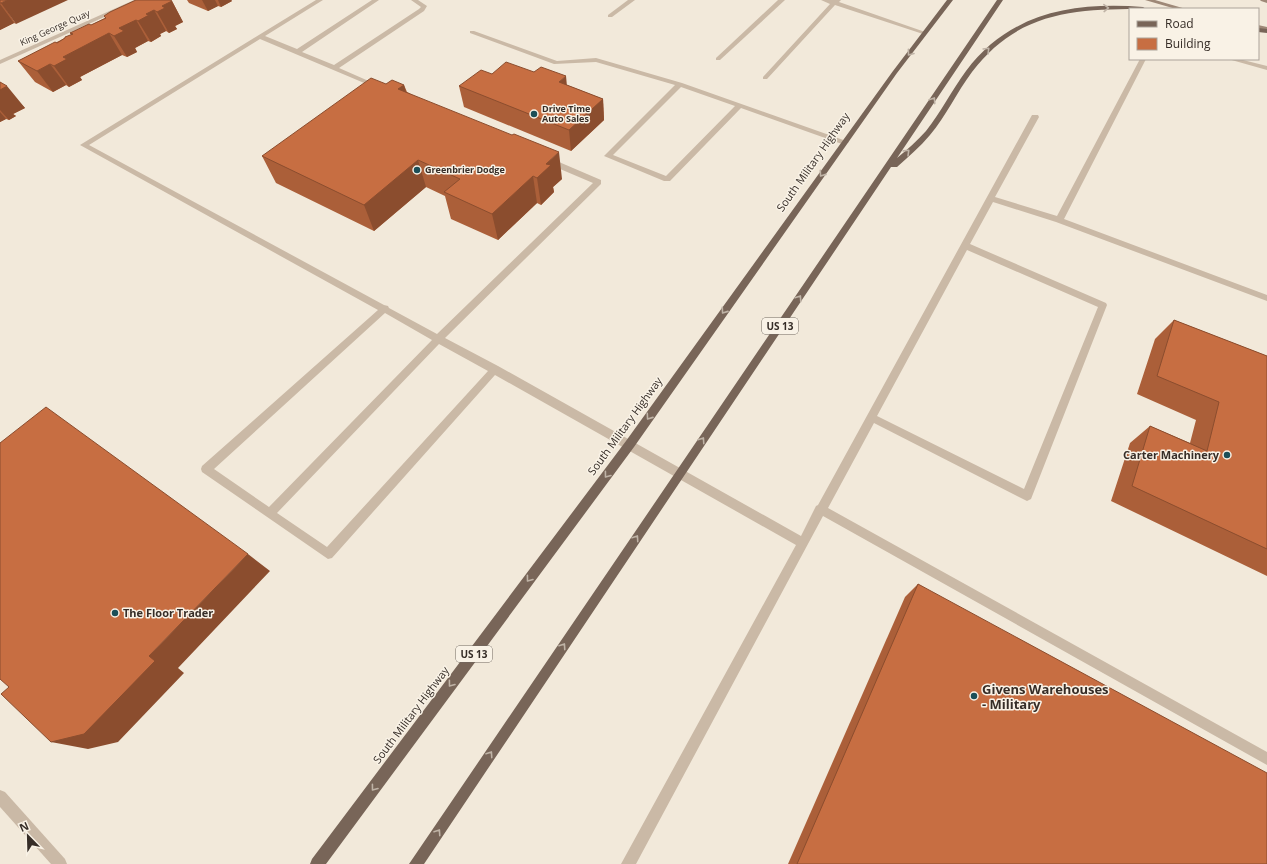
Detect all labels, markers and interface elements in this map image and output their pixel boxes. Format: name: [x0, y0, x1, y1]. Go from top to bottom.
one-way arrow: [1103, 3, 1109, 12]
street label: King George Quay: [18, 6, 92, 49]
legend: [1129, 8, 1259, 60]
text: Road: [1165, 15, 1194, 32]
text: Building: [1165, 35, 1211, 52]
one-way arrow: [982, 47, 990, 55]
one-way arrow: [907, 49, 914, 56]
one-way arrow: [928, 98, 935, 105]
place label: Drive Time Auto Sales: [542, 102, 590, 125]
marker: Drive Time Auto Sales: [529, 109, 539, 119]
street label: South Military Highway: [773, 109, 853, 214]
one-way arrow: [902, 149, 910, 157]
place label: Greenbrier Dodge: [425, 163, 505, 176]
marker: Greenbrier Dodge: [412, 165, 422, 175]
one-way arrow: [820, 169, 827, 176]
one-way arrow: [794, 295, 802, 302]
one-way arrow: [722, 307, 729, 314]
road number: US 13: [762, 318, 798, 334]
street label: South Military Highway: [584, 373, 666, 478]
one-way arrow: [647, 413, 654, 420]
one-way arrow: [697, 437, 705, 444]
place label: Carter Machinery: [1123, 447, 1220, 462]
marker: Carter Machinery: [1222, 450, 1232, 460]
one-way arrow: [605, 471, 612, 478]
one-way arrow: [631, 536, 638, 543]
one-way arrow: [527, 575, 534, 582]
place label: The Floor Trader: [123, 605, 213, 620]
marker: The Floor Trader: [110, 608, 120, 618]
one-way arrow: [558, 643, 566, 650]
road number: US 13: [456, 646, 492, 662]
street label: South Military Highway: [369, 663, 452, 766]
one-way arrow: [449, 679, 456, 686]
place label: Givens Warehouses - Military: [982, 680, 1109, 713]
marker: Givens Warehouses - Military: [969, 691, 979, 701]
one-way arrow: [486, 751, 493, 758]
one-way arrow: [372, 783, 379, 790]
north arrow: [8, 816, 48, 856]
text: N: [17, 818, 31, 835]
one-way arrow: [433, 829, 440, 836]

